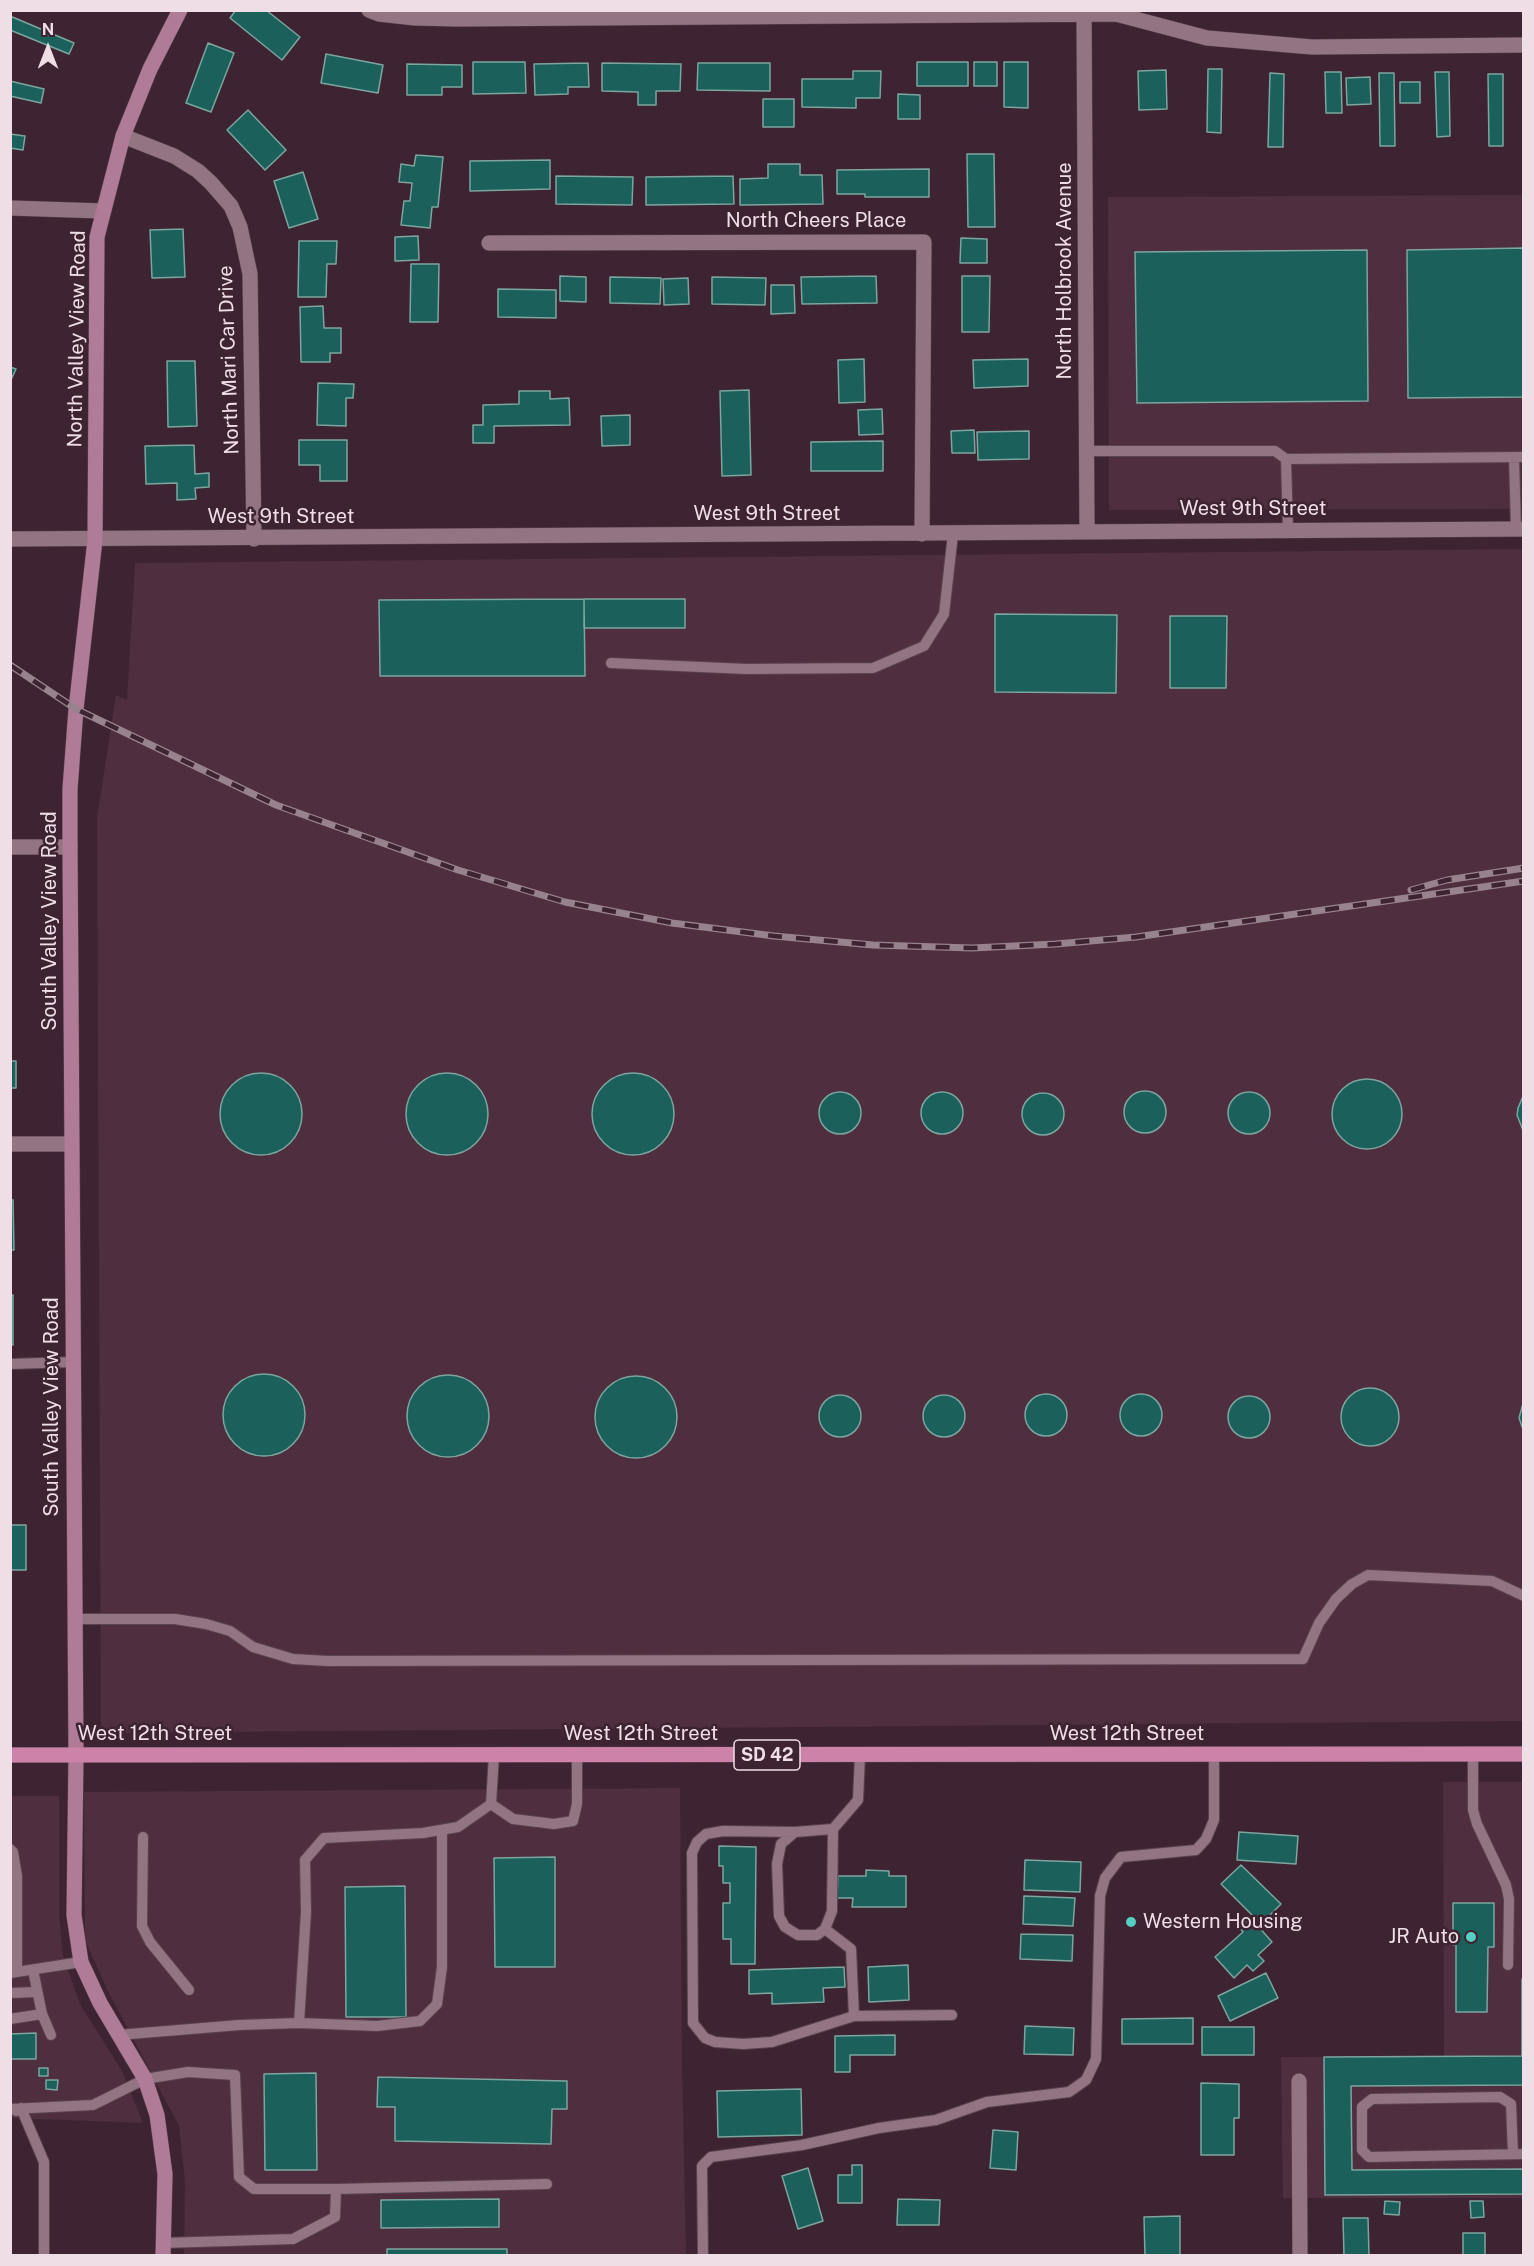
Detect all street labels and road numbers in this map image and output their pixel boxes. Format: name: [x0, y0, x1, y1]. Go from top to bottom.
street label: North Holbrook Avenue: [1053, 162, 1077, 380]
street label: North Cheers Place: [726, 209, 906, 233]
street label: North Valley View Road: [63, 230, 91, 448]
street label: North Mari Car Drive: [214, 265, 244, 455]
street label: West 9th Street: [1179, 497, 1327, 521]
street label: West 9th Street: [693, 502, 841, 526]
street label: West 9th Street: [207, 505, 355, 529]
street label: South Valley View Road: [38, 811, 62, 1031]
street label: South Valley View Road: [40, 1297, 64, 1517]
street label: West 12th Street: [78, 1722, 232, 1746]
street label: West 12th Street: [564, 1722, 718, 1746]
street label: West 12th Street: [1050, 1722, 1204, 1746]
road number: SD 42: [734, 1740, 800, 1770]

